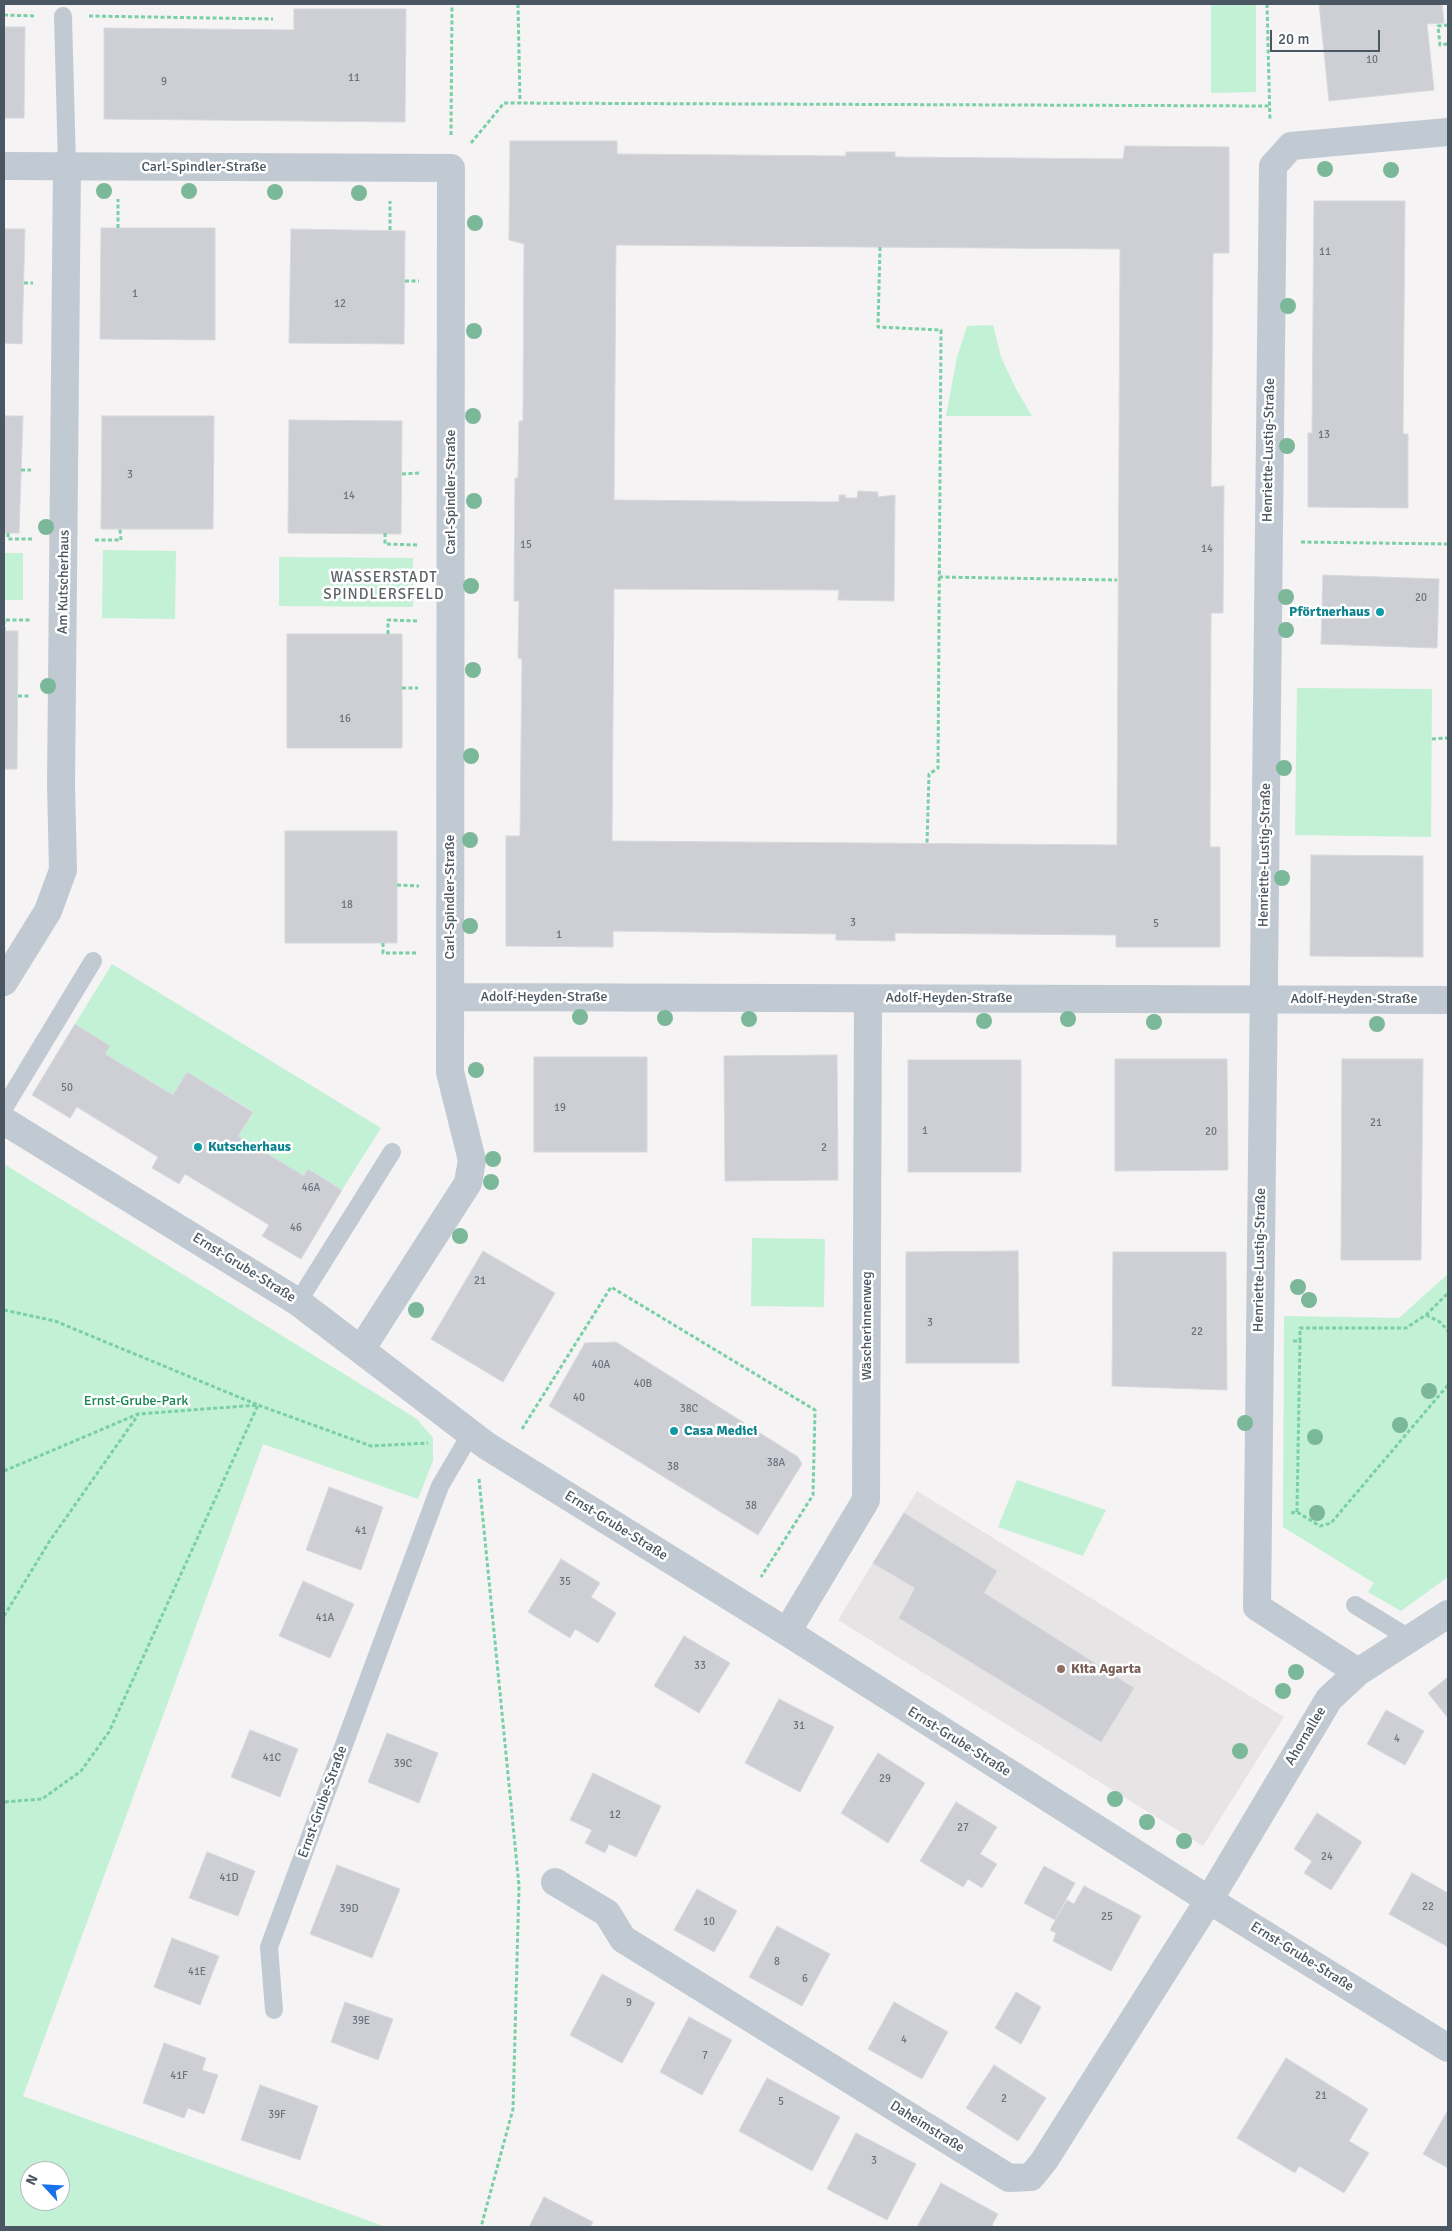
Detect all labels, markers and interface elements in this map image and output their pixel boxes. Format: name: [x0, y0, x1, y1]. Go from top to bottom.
scale bar: [1272, 20, 1382, 52]
text: 20 m: [1278, 30, 1309, 48]
house number: 10: [1366, 53, 1378, 67]
house number: 11: [348, 71, 360, 85]
house number: 9: [161, 75, 167, 89]
street label: Carl-Spindler-Straße: [141, 159, 267, 175]
house number: 11: [1319, 245, 1331, 259]
house number: 1: [132, 287, 138, 301]
house number: 12: [334, 297, 346, 311]
street label: Henriette-Lustig-Straße: [1259, 378, 1279, 522]
house number: 13: [1318, 428, 1330, 442]
street label: Carl-Spindler-Straße: [443, 429, 459, 555]
house number: 3: [127, 468, 133, 482]
house number: 14: [343, 489, 355, 503]
street label: Am Kutscherhaus: [55, 530, 73, 634]
house number: 15: [520, 538, 532, 552]
house number: 14: [1201, 542, 1213, 556]
district label: WASSERSTADT SPINDLERSFELD: [322, 569, 446, 604]
house number: 20: [1415, 591, 1427, 605]
place label: Pförtnerhaus: [1289, 604, 1370, 620]
marker: Pförtnerhaus: [1374, 606, 1386, 618]
house number: 16: [339, 712, 351, 726]
street label: Henriette-Lustig-Straße: [1255, 783, 1275, 927]
street label: Carl-Spindler-Straße: [442, 834, 458, 960]
house number: 18: [341, 898, 353, 912]
house number: 3: [850, 916, 856, 930]
house number: 5: [1153, 917, 1159, 931]
house number: 1: [556, 928, 562, 942]
street label: Adolf-Heyden-Straße: [480, 989, 608, 1005]
street label: Adolf-Heyden-Straße: [885, 990, 1013, 1006]
street label: Adolf-Heyden-Straße: [1290, 991, 1418, 1007]
house number: 50: [61, 1081, 73, 1095]
house number: 19: [554, 1101, 566, 1115]
house number: 21: [1370, 1116, 1382, 1130]
house number: 1: [922, 1124, 928, 1138]
house number: 20: [1205, 1125, 1217, 1139]
place label: Kutscherhaus: [208, 1139, 291, 1155]
marker: Kutscherhaus: [192, 1141, 204, 1153]
house number: 2: [821, 1141, 827, 1155]
house number: 46A: [302, 1181, 320, 1195]
street label: Henriette-Lustig-Straße: [1250, 1188, 1270, 1332]
house number: 46: [290, 1221, 302, 1235]
street label: Ernst-Grube-Straße: [189, 1230, 299, 1306]
street label: Wäscherinnenweg: [859, 1271, 875, 1381]
house number: 21: [474, 1274, 486, 1288]
house number: 3: [927, 1316, 933, 1330]
house number: 22: [1191, 1325, 1203, 1339]
house number: 40A: [592, 1358, 610, 1372]
house number: 40B: [634, 1377, 652, 1391]
house number: 40: [573, 1391, 585, 1405]
park label: Ernst-Grube-Park: [84, 1393, 188, 1409]
house number: 38C: [680, 1402, 698, 1416]
place label: Casa Medici: [684, 1423, 757, 1439]
marker: Casa Medici: [668, 1425, 680, 1437]
house number: 38A: [767, 1456, 785, 1470]
house number: 38: [667, 1460, 679, 1474]
street label: Ernst-Grube-Straße: [561, 1488, 671, 1564]
house number: 38: [745, 1499, 757, 1513]
house number: 41: [355, 1524, 367, 1538]
house number: 35: [559, 1575, 571, 1589]
house number: 41A: [316, 1611, 334, 1625]
house number: 33: [694, 1659, 706, 1673]
place label: Kita Agarta: [1071, 1661, 1141, 1677]
marker: Kita Agarta: [1055, 1663, 1067, 1675]
street label: Ernst-Grube-Straße: [904, 1704, 1014, 1780]
street label: Ahornallee: [1282, 1704, 1330, 1768]
house number: 31: [793, 1719, 805, 1733]
house number: 4: [1394, 1732, 1400, 1746]
street label: Ernst-Grube-Straße: [295, 1744, 351, 1860]
house number: 41C: [263, 1751, 281, 1765]
house number: 39C: [394, 1757, 412, 1771]
house number: 29: [879, 1772, 891, 1786]
house number: 12: [609, 1808, 621, 1822]
house number: 27: [957, 1821, 969, 1835]
house number: 24: [1321, 1850, 1333, 1864]
house number: 41D: [219, 1871, 239, 1885]
house number: 22: [1422, 1900, 1434, 1914]
house number: 39D: [339, 1902, 359, 1916]
house number: 25: [1101, 1910, 1113, 1924]
house number: 10: [703, 1915, 715, 1929]
street label: Ernst-Grube-Straße: [1247, 1919, 1357, 1995]
house number: 8: [774, 1955, 780, 1969]
house number: 41E: [188, 1965, 206, 1979]
house number: 6: [802, 1972, 808, 1986]
house number: 9: [626, 1996, 632, 2010]
house number: 39E: [352, 2014, 370, 2028]
house number: 4: [901, 2033, 907, 2047]
house number: 7: [702, 2049, 708, 2063]
house number: 41F: [170, 2069, 188, 2083]
house number: 21: [1315, 2089, 1327, 2103]
house number: 2: [1001, 2092, 1007, 2106]
house number: 5: [778, 2095, 784, 2109]
street label: Daheimstraße: [887, 2097, 967, 2157]
house number: 39F: [268, 2108, 286, 2122]
house number: 3: [871, 2154, 877, 2168]
north arrow: [20, 2161, 70, 2211]
text: N: [22, 2172, 42, 2188]

